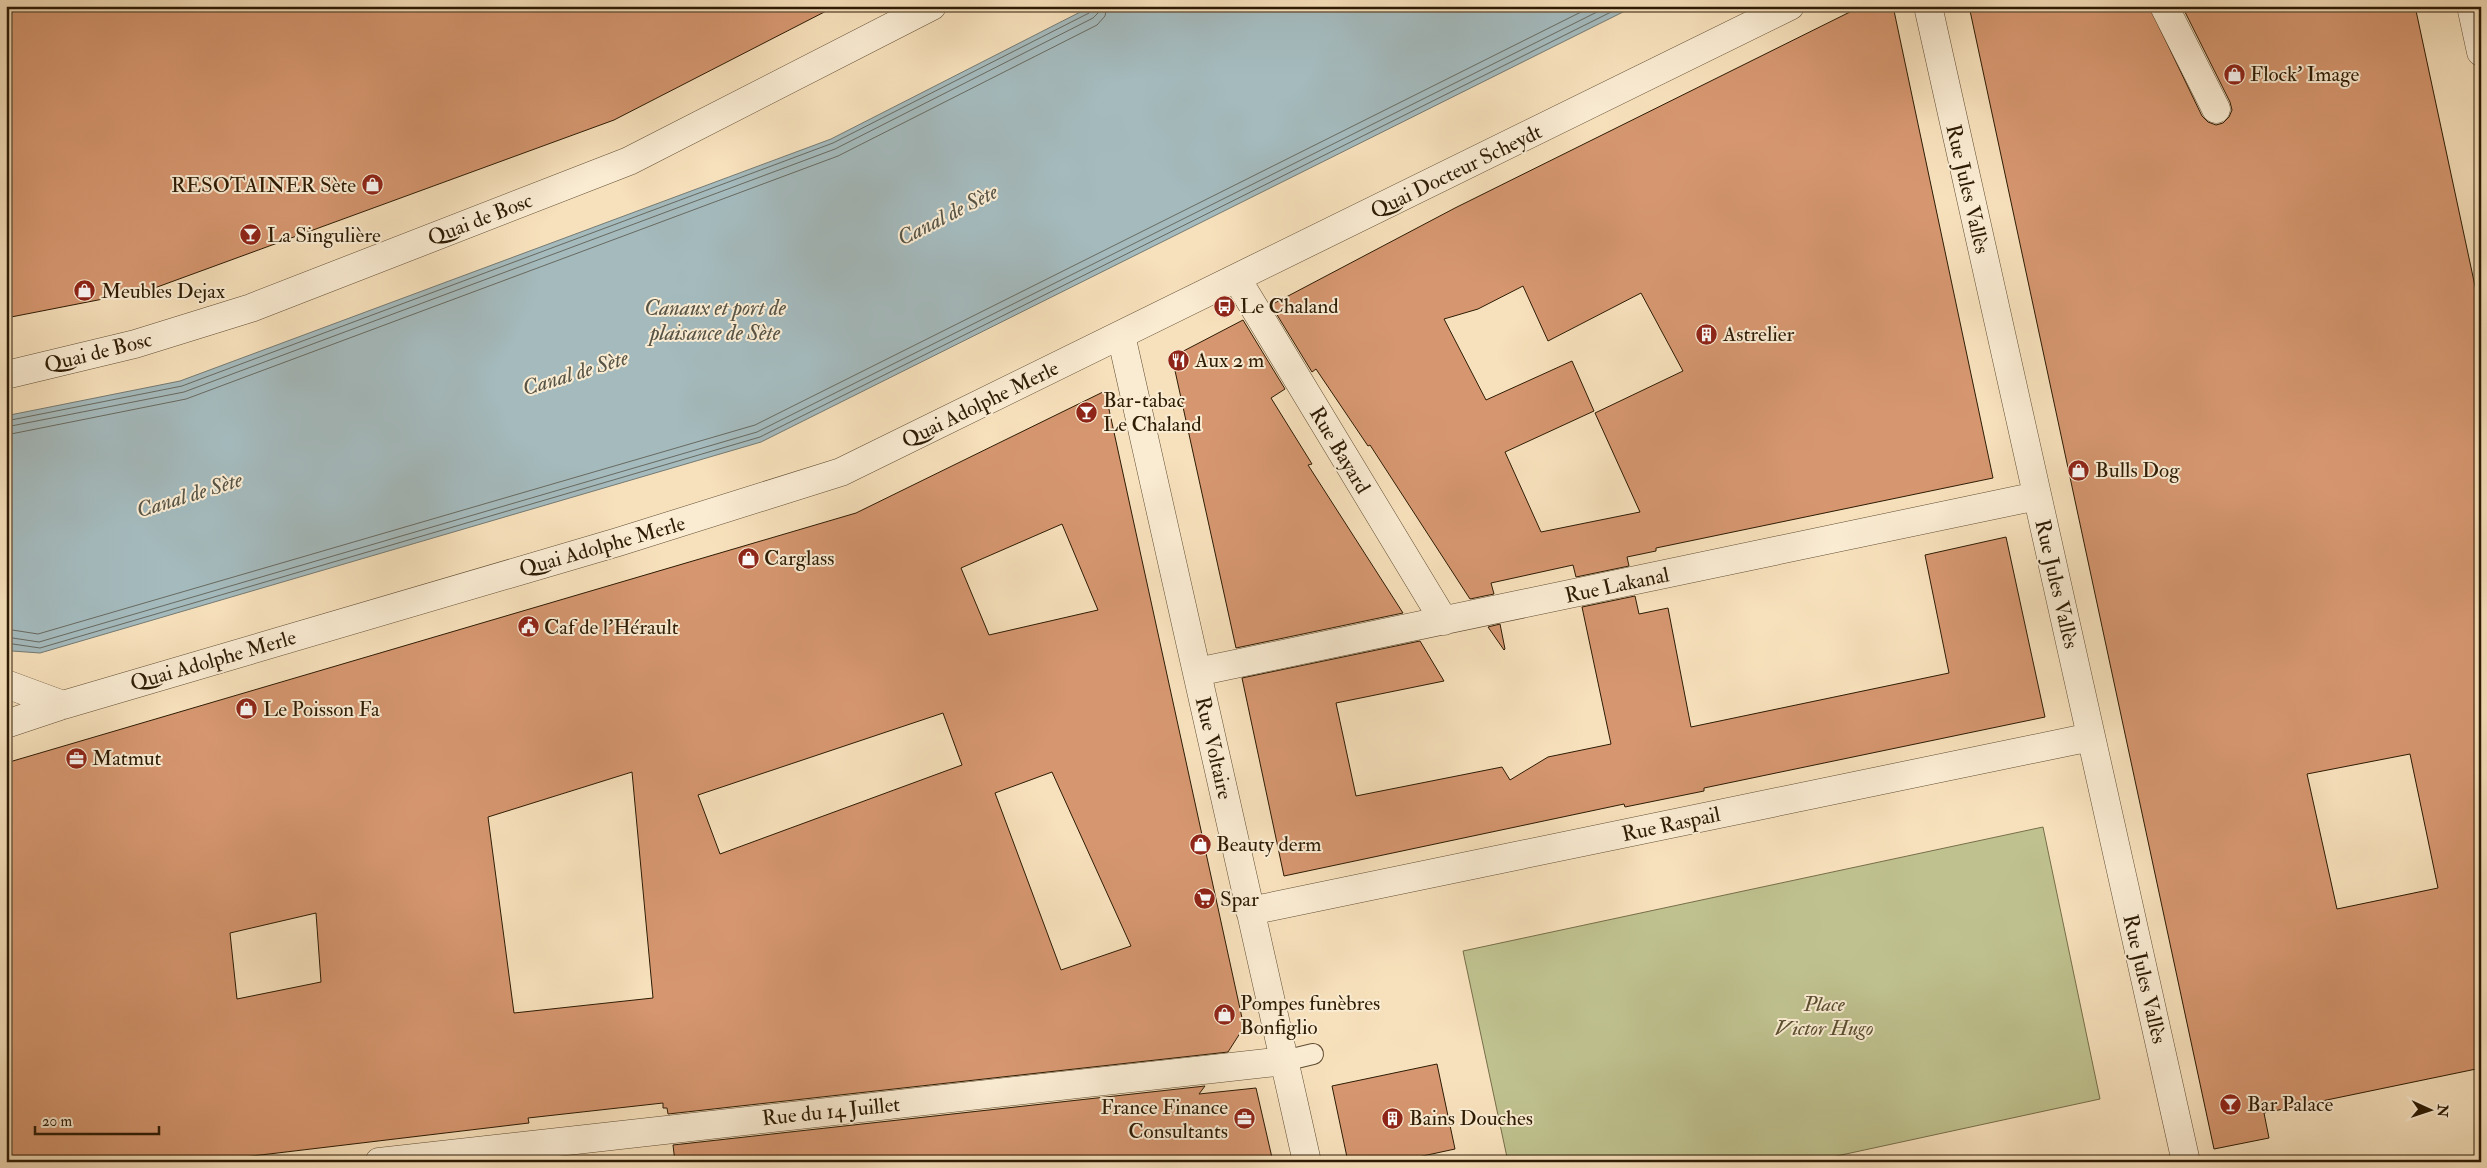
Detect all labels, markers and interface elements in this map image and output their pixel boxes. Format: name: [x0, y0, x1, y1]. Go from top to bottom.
place label: Flock' Image: [2250, 61, 2360, 88]
shop icon: Flock' Image: [2222, 62, 2246, 86]
street label: Quai Docteur Scheydt: [1366, 118, 1547, 225]
street label: Rue Jules Vallès: [1940, 122, 1996, 256]
place label: RESOTAINER Sète: [171, 172, 356, 199]
shop icon: RESOTAINER Sète: [360, 173, 384, 197]
water label: Canal de Sète: [892, 177, 1003, 252]
street label: Quai de Bosc: [424, 187, 537, 252]
place label: La Singulière: [267, 222, 381, 249]
bar icon: La Singulière: [239, 223, 263, 247]
place label: Meubles Dejax: [101, 278, 226, 305]
shop icon: Meubles Dejax: [73, 279, 97, 303]
place label: Le Chaland: [1240, 293, 1339, 320]
water label: Canaux et port de plaisance de Sète: [644, 294, 786, 347]
bus stop icon: Le Chaland: [1212, 294, 1236, 318]
place label: Astrelier: [1722, 321, 1795, 348]
building icon: Astrelier: [1695, 322, 1719, 346]
street label: Quai de Bosc: [41, 326, 155, 379]
water label: Canal de Sète: [519, 343, 632, 402]
place label: Aux 2 m: [1194, 347, 1264, 374]
restaurant icon: Aux 2 m: [1167, 348, 1191, 372]
street label: Quai Adolphe Merle: [897, 355, 1063, 454]
place label: Bar-tabac Le Chaland: [1103, 387, 1202, 438]
bar icon: Bar-tabac Le Chaland: [1075, 400, 1099, 424]
street label: Rue Bayard: [1303, 402, 1376, 499]
place label: Bulls Dog: [2095, 457, 2180, 484]
shop icon: Bulls Dog: [2067, 458, 2091, 482]
water label: Canal de Sète: [133, 465, 246, 524]
street label: Quai Adolphe Merle: [516, 510, 689, 583]
street label: Rue Jules Vallès: [2029, 517, 2085, 651]
place label: Carglass: [764, 545, 834, 572]
shop icon: Carglass: [736, 546, 760, 570]
street label: Rue Lakanal: [1562, 561, 1672, 610]
place label: Caf de l'Hérault: [544, 614, 679, 641]
public building icon: Caf de l'Hérault: [516, 615, 540, 639]
street label: Quai Adolphe Merle: [127, 624, 300, 697]
street label: Rue Voltaire: [1189, 694, 1239, 802]
place label: Le Poisson Fa: [263, 696, 380, 723]
shop icon: Le Poisson Fa: [235, 697, 259, 721]
place label: Matmut: [92, 745, 162, 772]
office icon: Matmut: [64, 746, 88, 770]
street label: Rue Raspail: [1619, 801, 1723, 848]
place label: Beauty derm: [1216, 831, 1322, 858]
shop icon: Beauty derm: [1188, 832, 1212, 856]
place label: Spar: [1220, 886, 1259, 913]
supermarket icon: Spar: [1192, 887, 1216, 911]
street label: Rue Jules Vallès: [2117, 912, 2173, 1046]
place label: Pompes funèbres Bonfiglio: [1240, 990, 1380, 1041]
park label: Place Victor Hugo: [1775, 991, 1873, 1042]
shop icon: Pompes funèbres Bonfiglio: [1212, 1003, 1236, 1027]
north arrow: [2404, 1086, 2454, 1136]
street label: Rue du 14 Juillet: [761, 1091, 902, 1132]
place label: Bar Palace: [2247, 1091, 2334, 1118]
bar icon: Bar Palace: [2219, 1092, 2243, 1116]
place label: France Finance Consultants: [1100, 1094, 1228, 1145]
scale bar: [35, 1103, 159, 1135]
text: N: [2434, 1103, 2451, 1118]
place label: Bains Douches: [1409, 1105, 1533, 1132]
building icon: Bains Douches: [1381, 1106, 1405, 1130]
office icon: France Finance Consultants: [1232, 1107, 1256, 1131]
text: 20 m: [42, 1112, 72, 1131]

